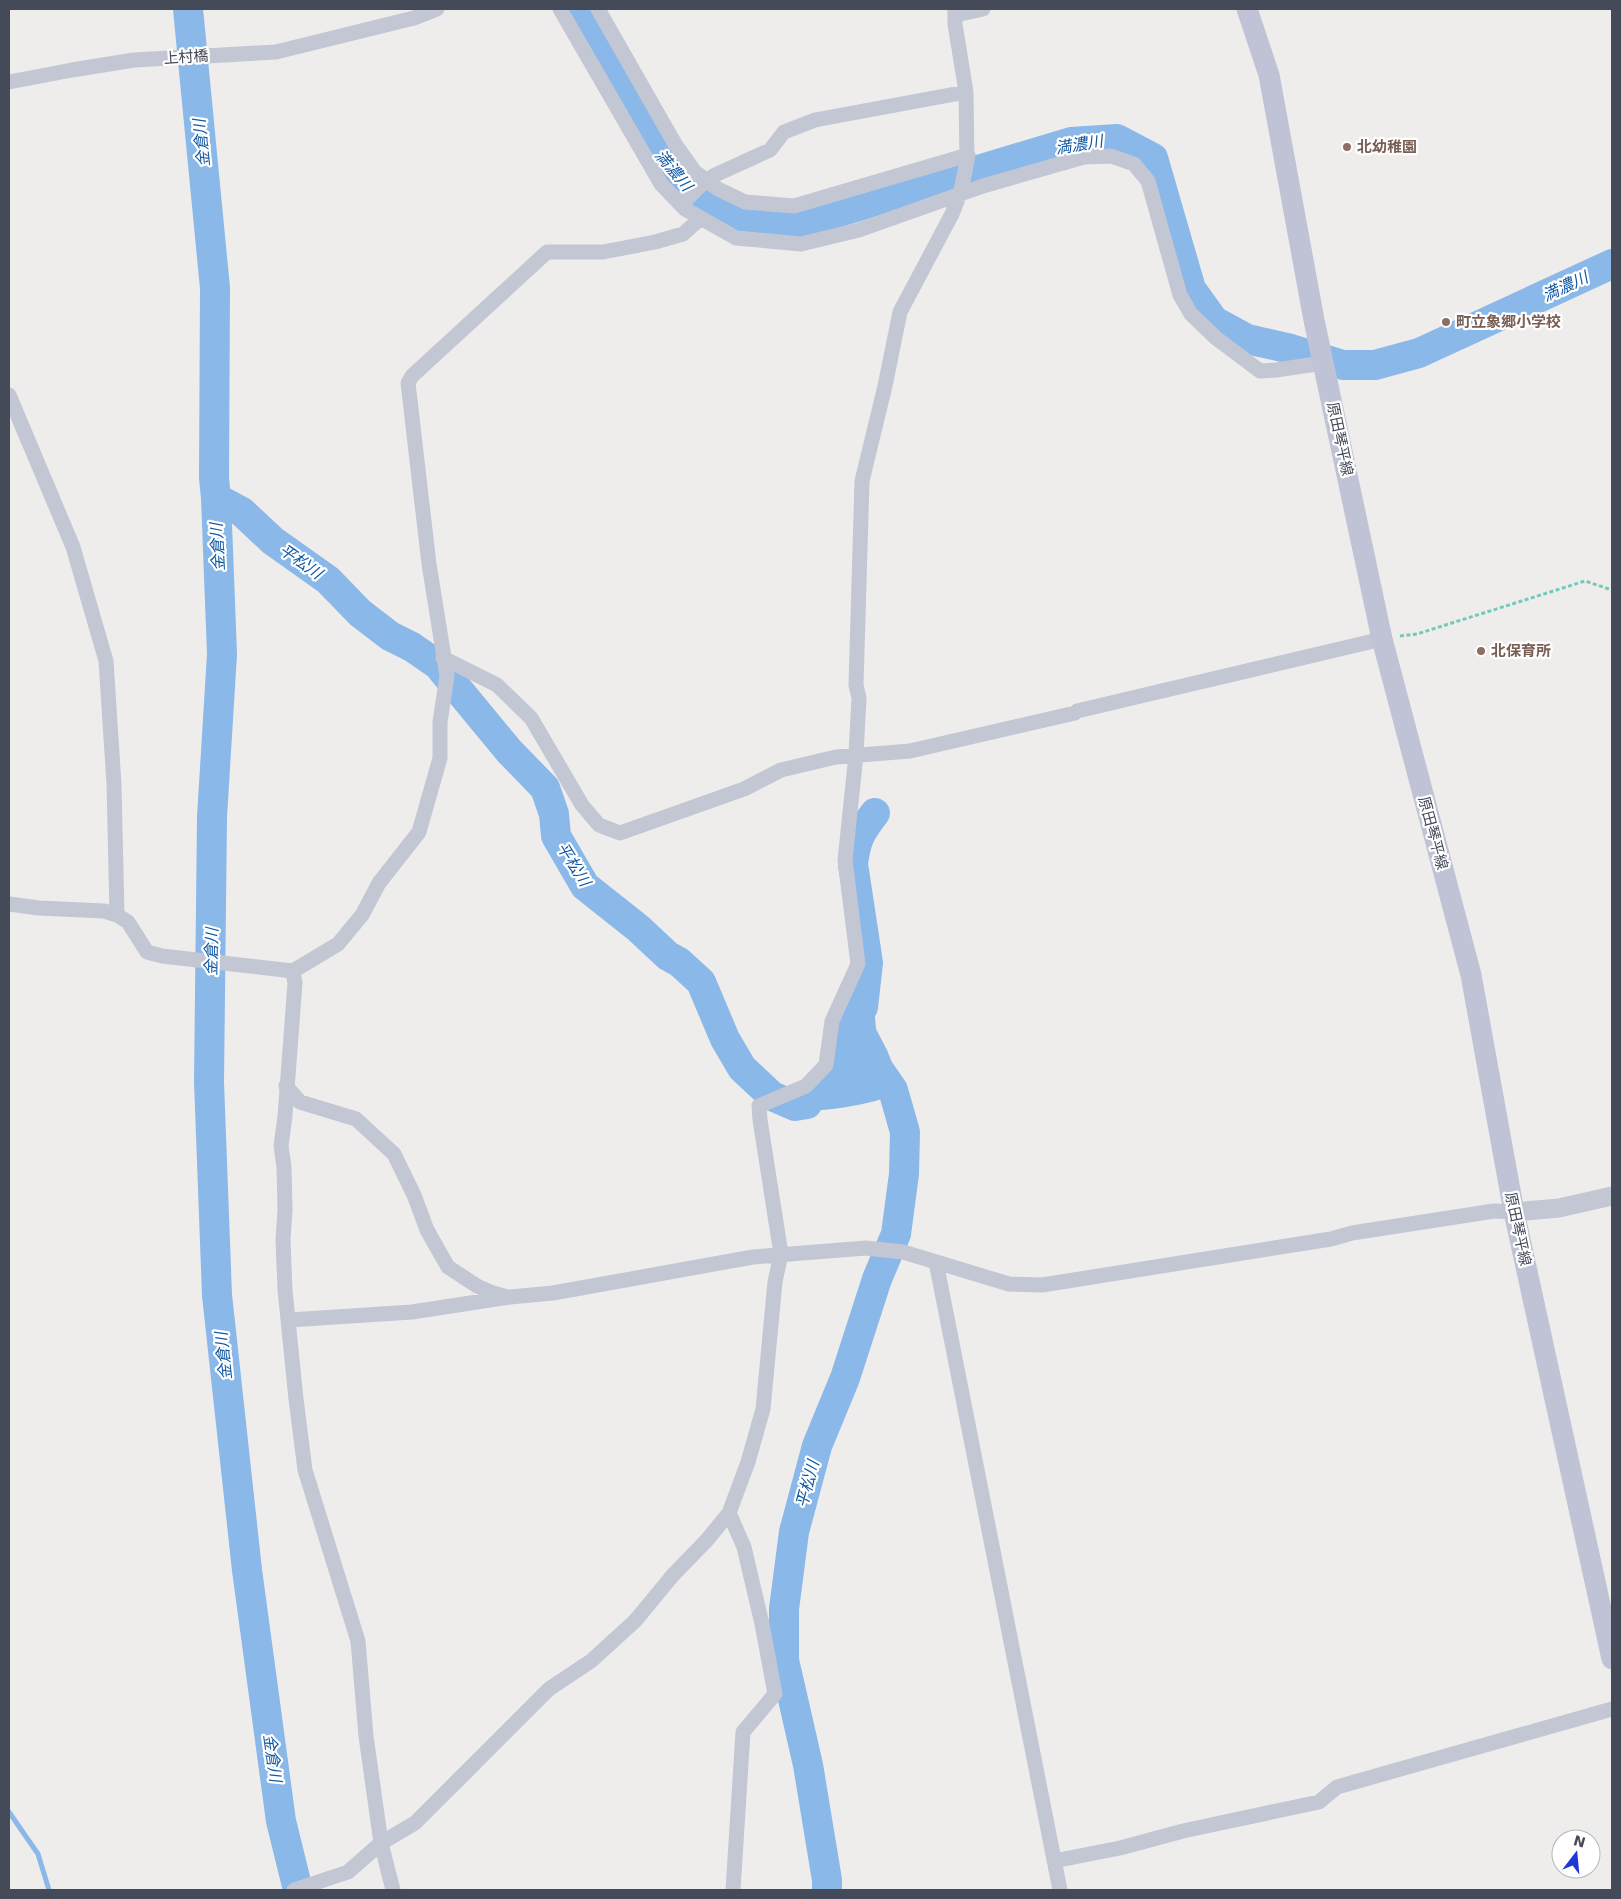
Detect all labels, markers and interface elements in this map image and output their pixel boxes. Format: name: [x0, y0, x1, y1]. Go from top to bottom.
street label: 上村橋: [163, 46, 209, 68]
water label: 金倉川: [189, 116, 213, 168]
water label: 満濃川: [1054, 131, 1106, 158]
place label: 北幼稚園: [1357, 138, 1417, 156]
marker: 北幼稚園: [1341, 141, 1353, 153]
water label: 満濃川: [651, 146, 698, 196]
water label: 満濃川: [1539, 267, 1593, 305]
place label: 町立象郷小学校: [1456, 313, 1561, 331]
marker: 町立象郷小学校: [1440, 316, 1452, 328]
street label: 原田琴平線: [1323, 400, 1357, 478]
water label: 金倉川: [207, 521, 228, 571]
water label: 平松川: [276, 540, 327, 584]
place label: 北保育所: [1491, 642, 1551, 660]
marker: 北保育所: [1475, 645, 1487, 657]
street label: 原田琴平線: [1415, 794, 1451, 872]
water label: 平松川: [553, 839, 595, 891]
water label: 金倉川: [202, 926, 221, 976]
street label: 原田琴平線: [1501, 1190, 1535, 1268]
water label: 金倉川: [211, 1329, 235, 1381]
water label: 平松川: [792, 1457, 823, 1510]
water label: 金倉川: [260, 1733, 286, 1785]
north arrow: [1551, 1829, 1601, 1879]
text: N: [1572, 1832, 1587, 1851]

